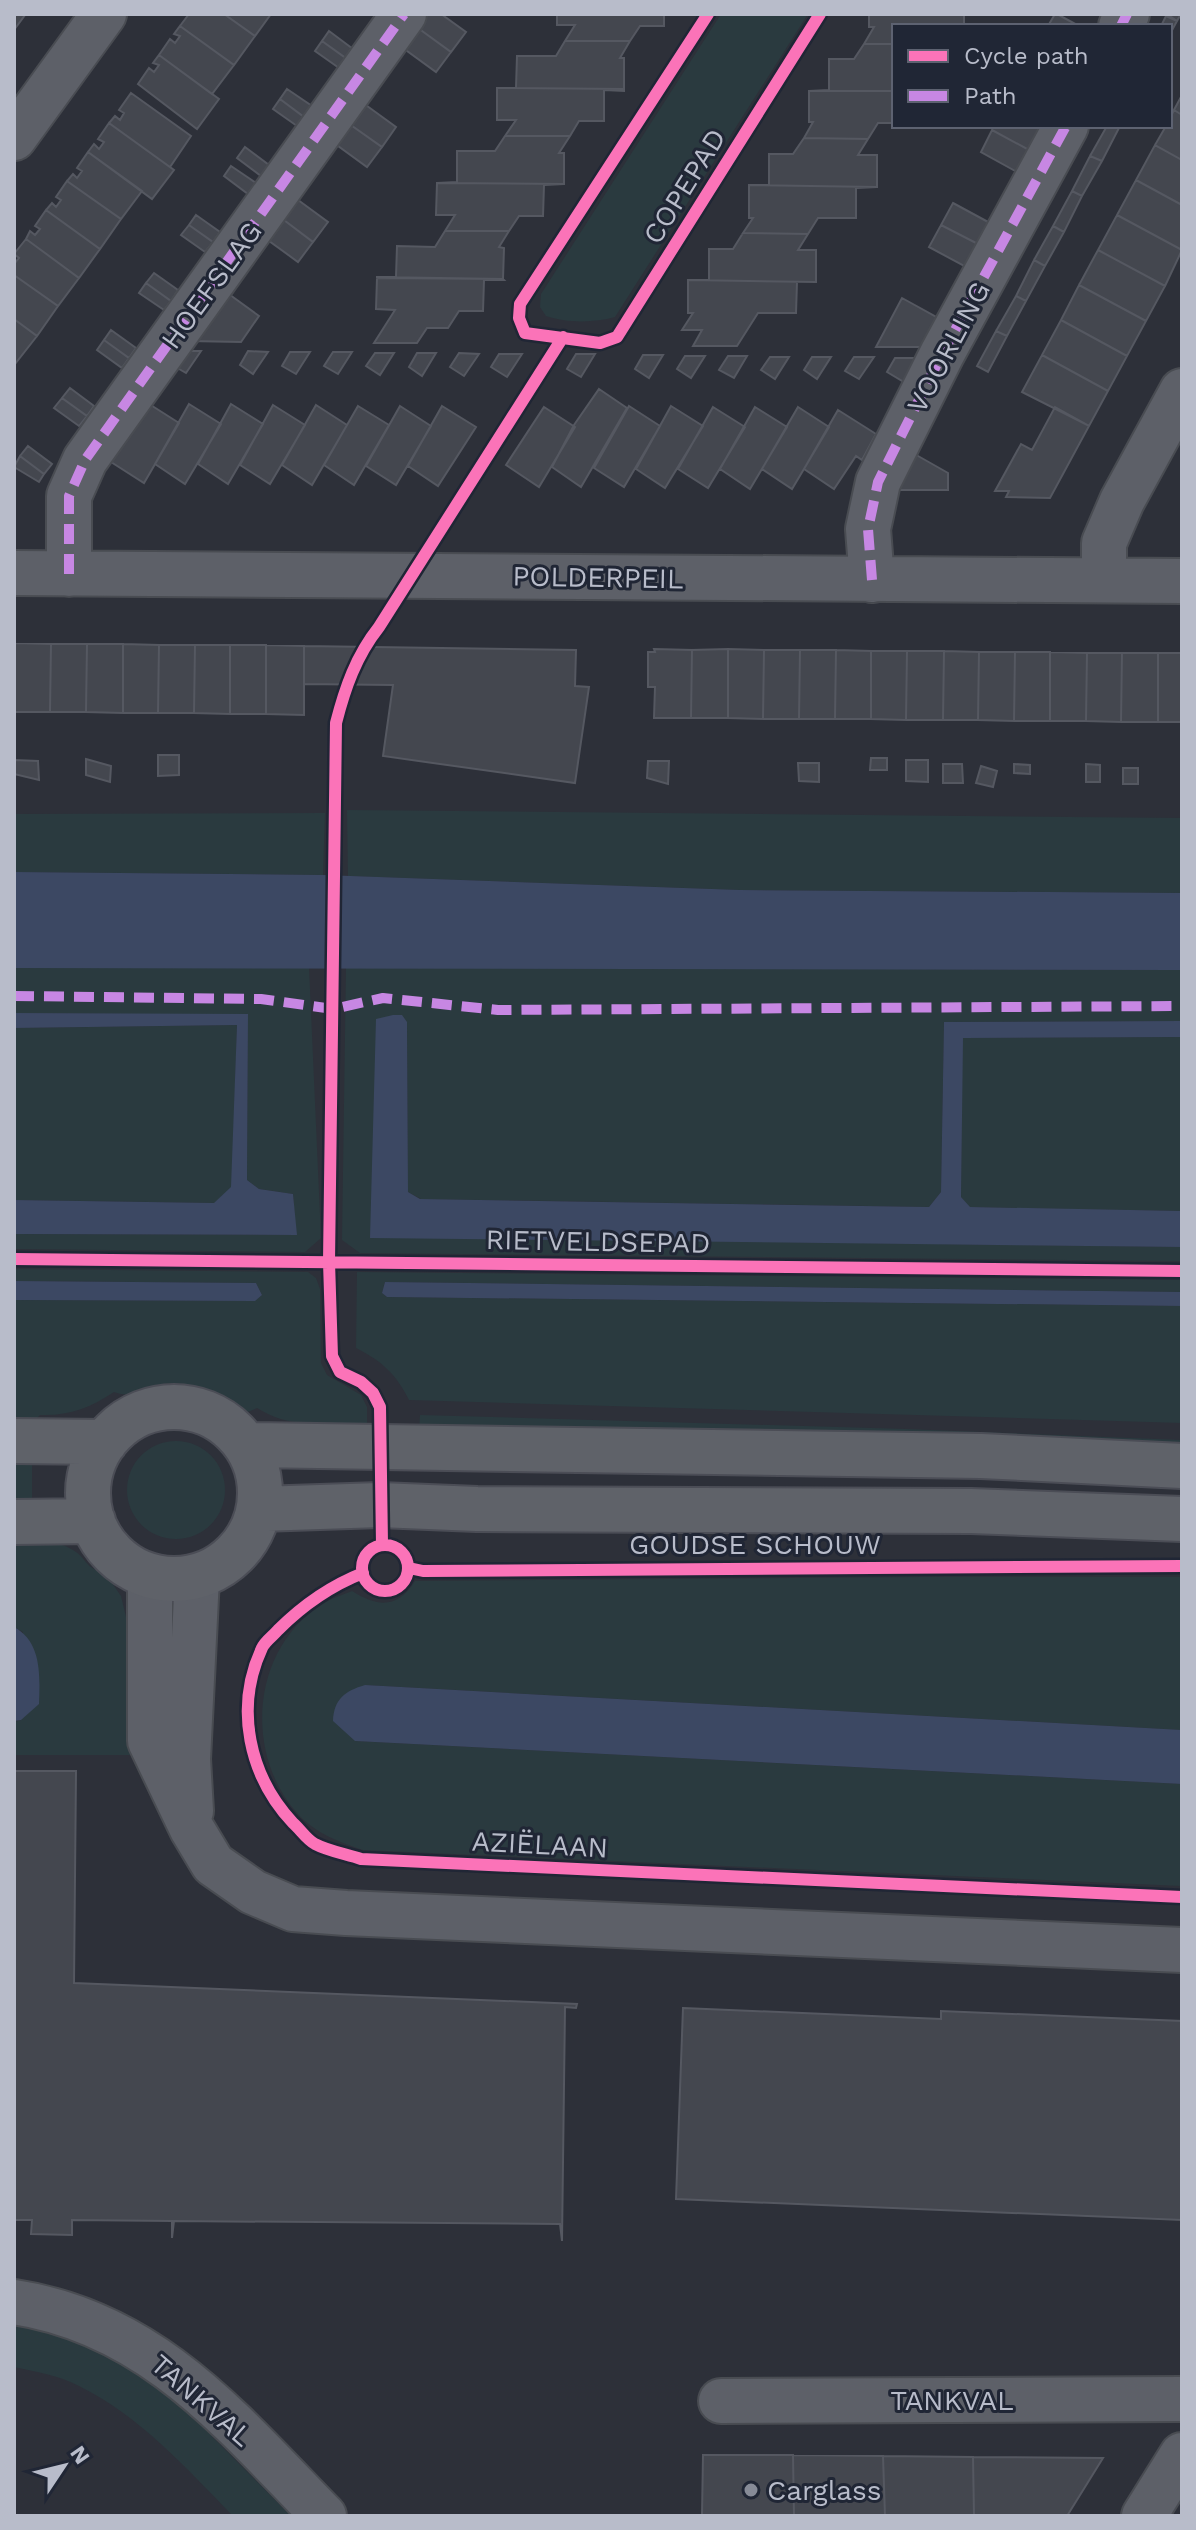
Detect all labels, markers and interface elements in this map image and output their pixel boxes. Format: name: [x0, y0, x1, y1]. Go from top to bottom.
legend: [892, 24, 1172, 128]
text: Cycle path: [964, 42, 1089, 70]
text: Path: [964, 82, 1017, 110]
street label: COPEPAD: [636, 123, 733, 250]
street label: HOEFSLAG: [154, 215, 269, 355]
street label: VOORLING: [900, 276, 997, 419]
street label: POLDERPEIL: [512, 560, 684, 595]
street label: RIETVELDSEPAD: [485, 1223, 711, 1260]
street label: GOUDSE SCHOUW: [629, 1528, 881, 1561]
street label: AZIËLAAN: [471, 1824, 609, 1865]
street label: TANKVAL: [144, 2347, 259, 2453]
street label: TANKVAL: [890, 2384, 1014, 2417]
north arrow: [24, 2426, 104, 2506]
text: N: [65, 2441, 95, 2469]
place label: Carglass: [767, 2474, 882, 2507]
marker: Carglass: [742, 2481, 760, 2499]

